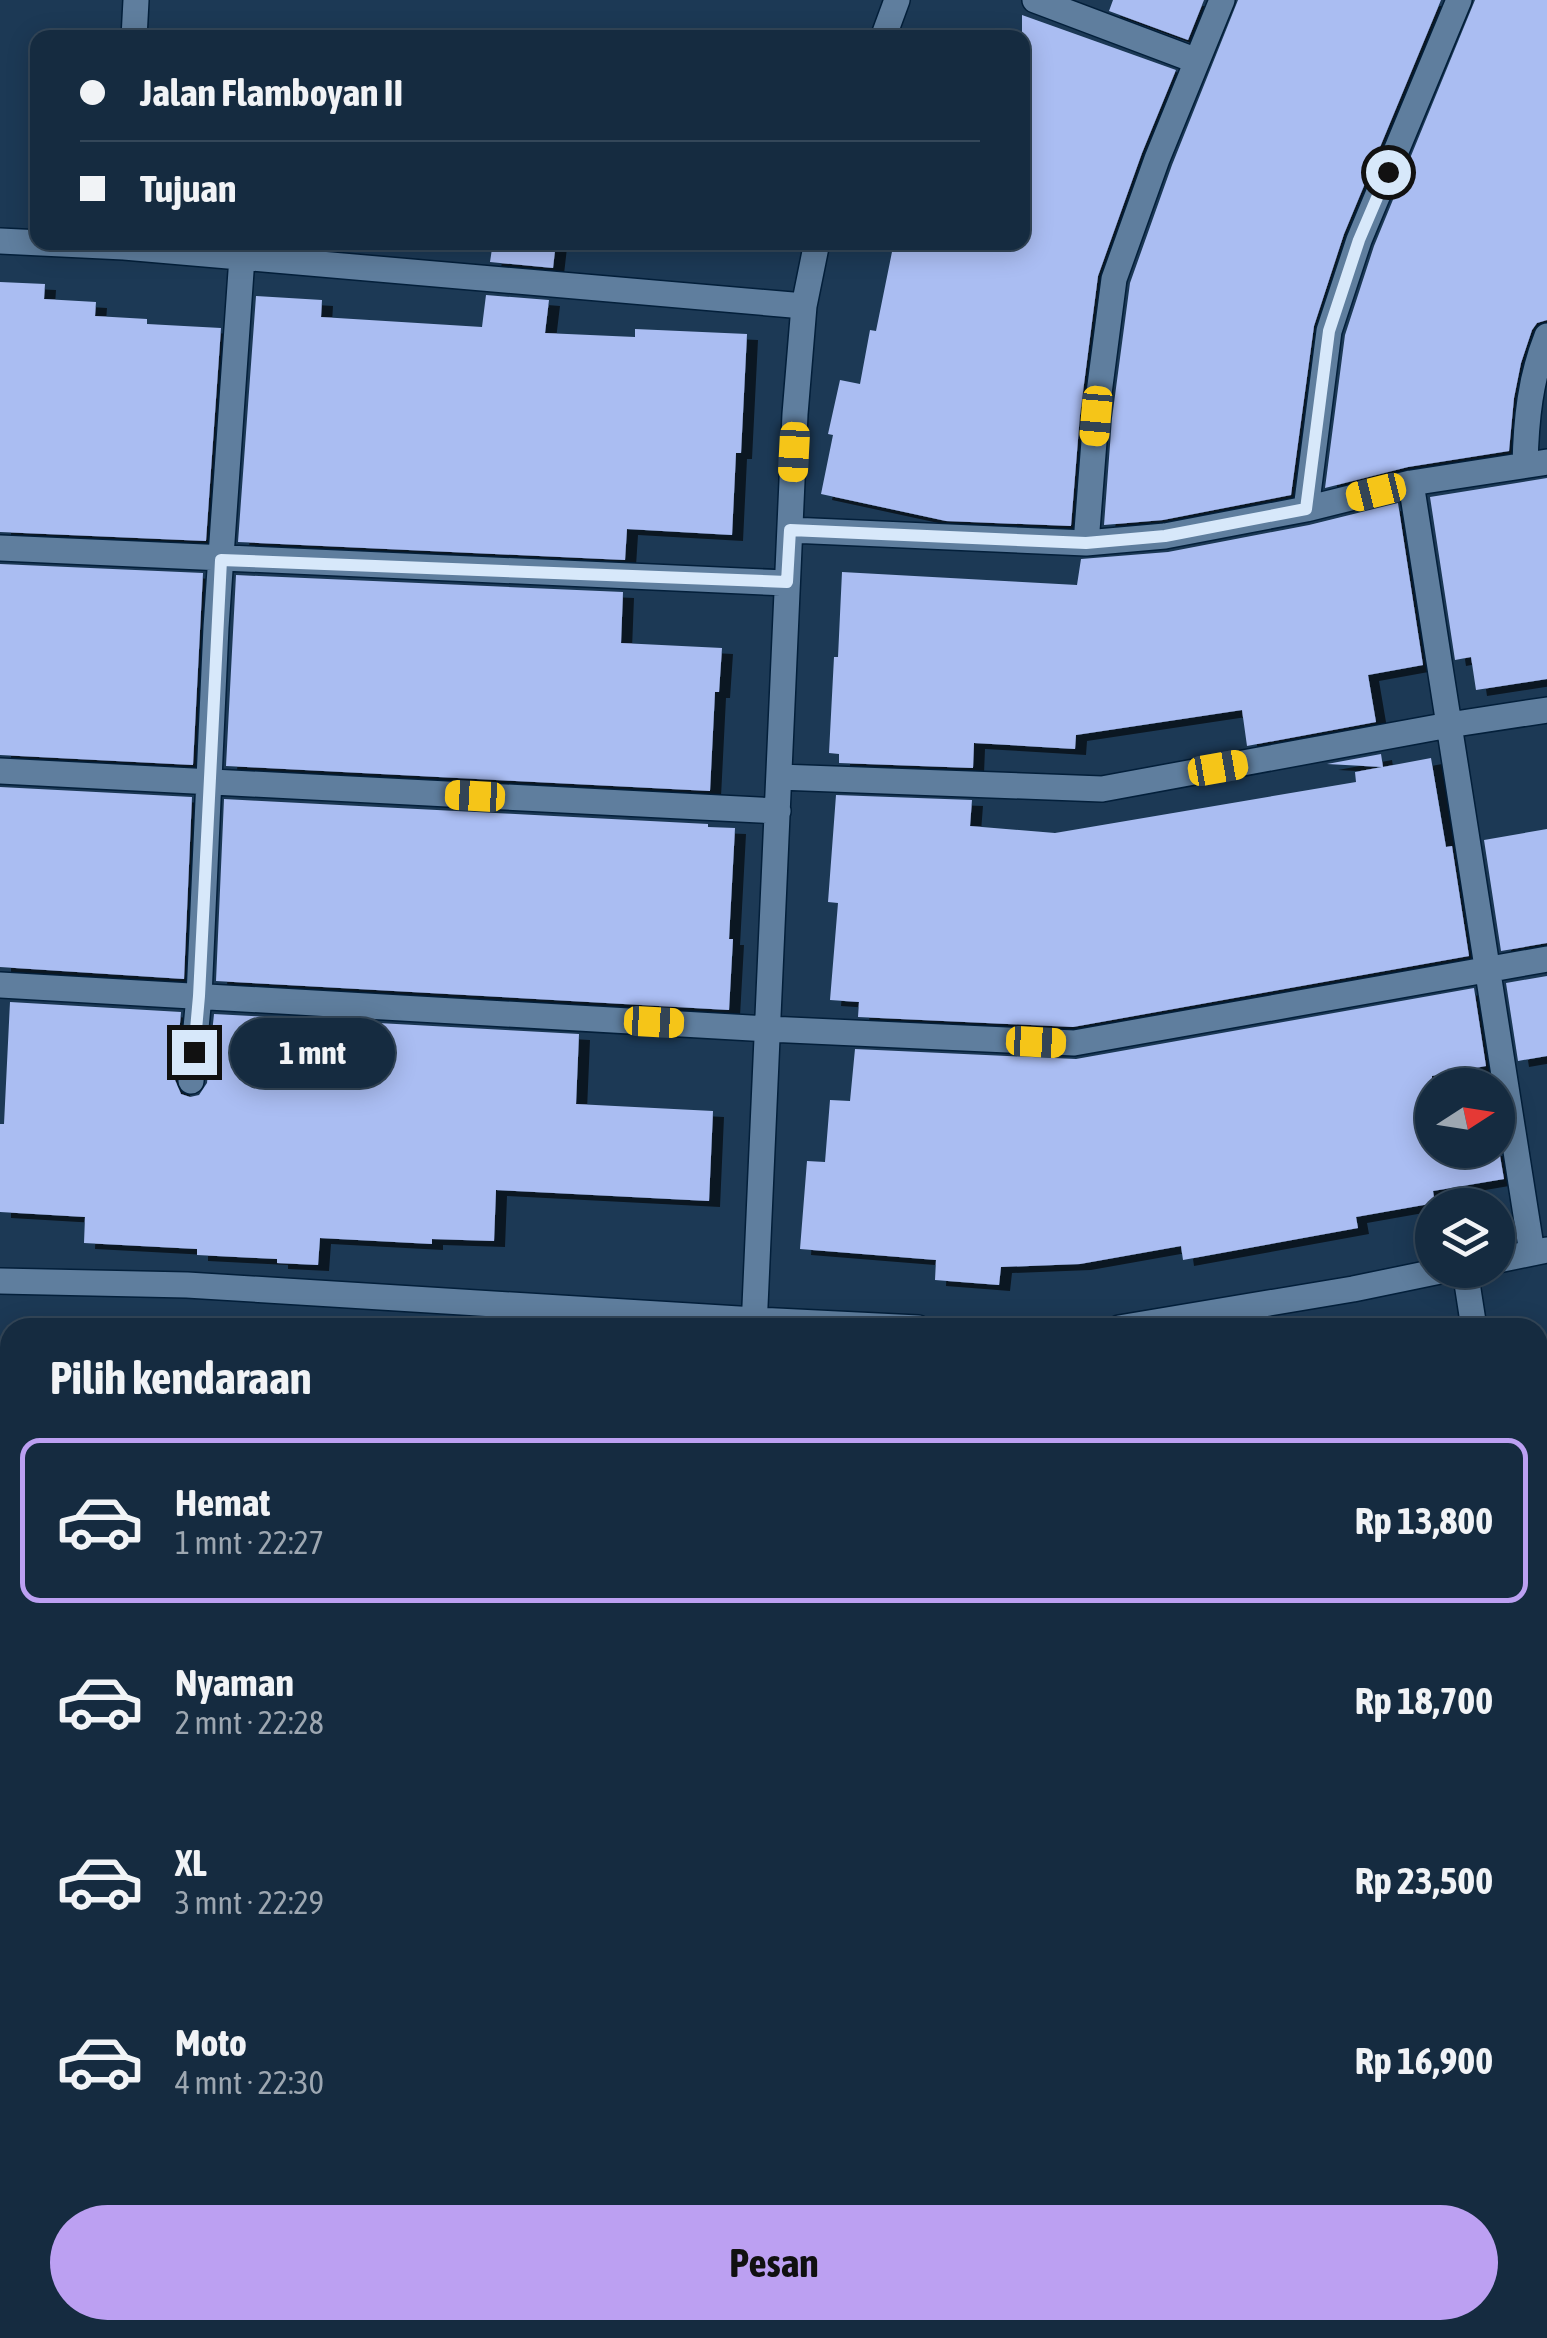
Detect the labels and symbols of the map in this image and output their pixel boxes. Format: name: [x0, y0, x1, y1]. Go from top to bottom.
route start: [1366, 150, 1411, 195]
car: [1078, 385, 1114, 447]
car: [777, 421, 811, 483]
car: [1343, 470, 1409, 514]
car: [1186, 748, 1250, 788]
car: [444, 779, 506, 813]
car: [623, 1005, 685, 1039]
callout: 1 mnt: [229, 1017, 394, 1087]
car: [1005, 1025, 1067, 1059]
route end: [172, 1030, 217, 1075]
north arrow: [1415, 1068, 1515, 1168]

